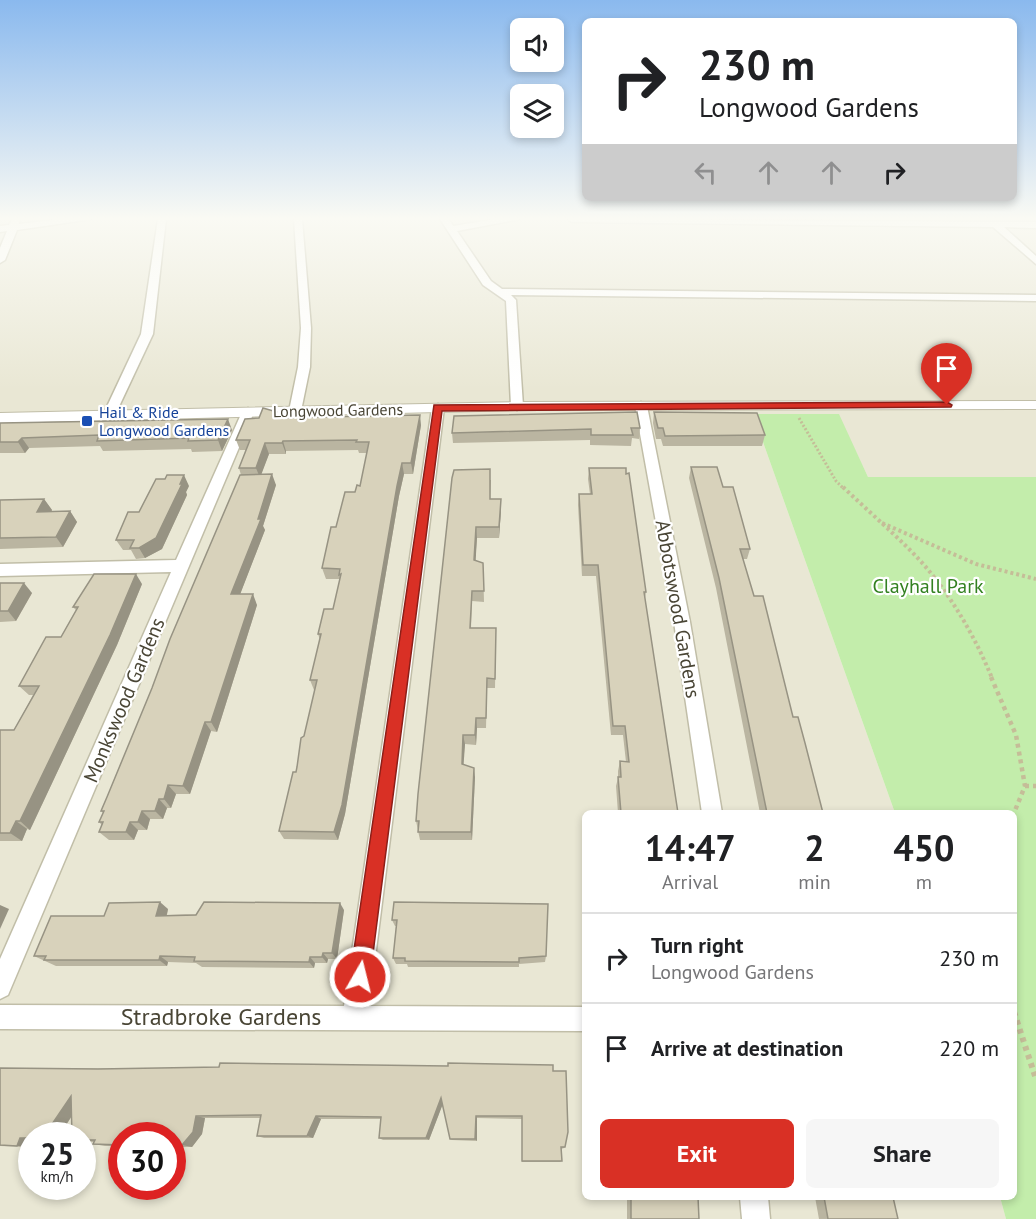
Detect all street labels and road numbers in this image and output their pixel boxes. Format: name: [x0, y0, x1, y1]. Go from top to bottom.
street label: Longwood Gardens: [273, 399, 404, 421]
street label: Abbotswood Gardens: [650, 518, 706, 700]
street label: Monkswood Gardens: [78, 614, 170, 786]
street label: Stradbroke Gardens: [121, 1001, 321, 1032]

